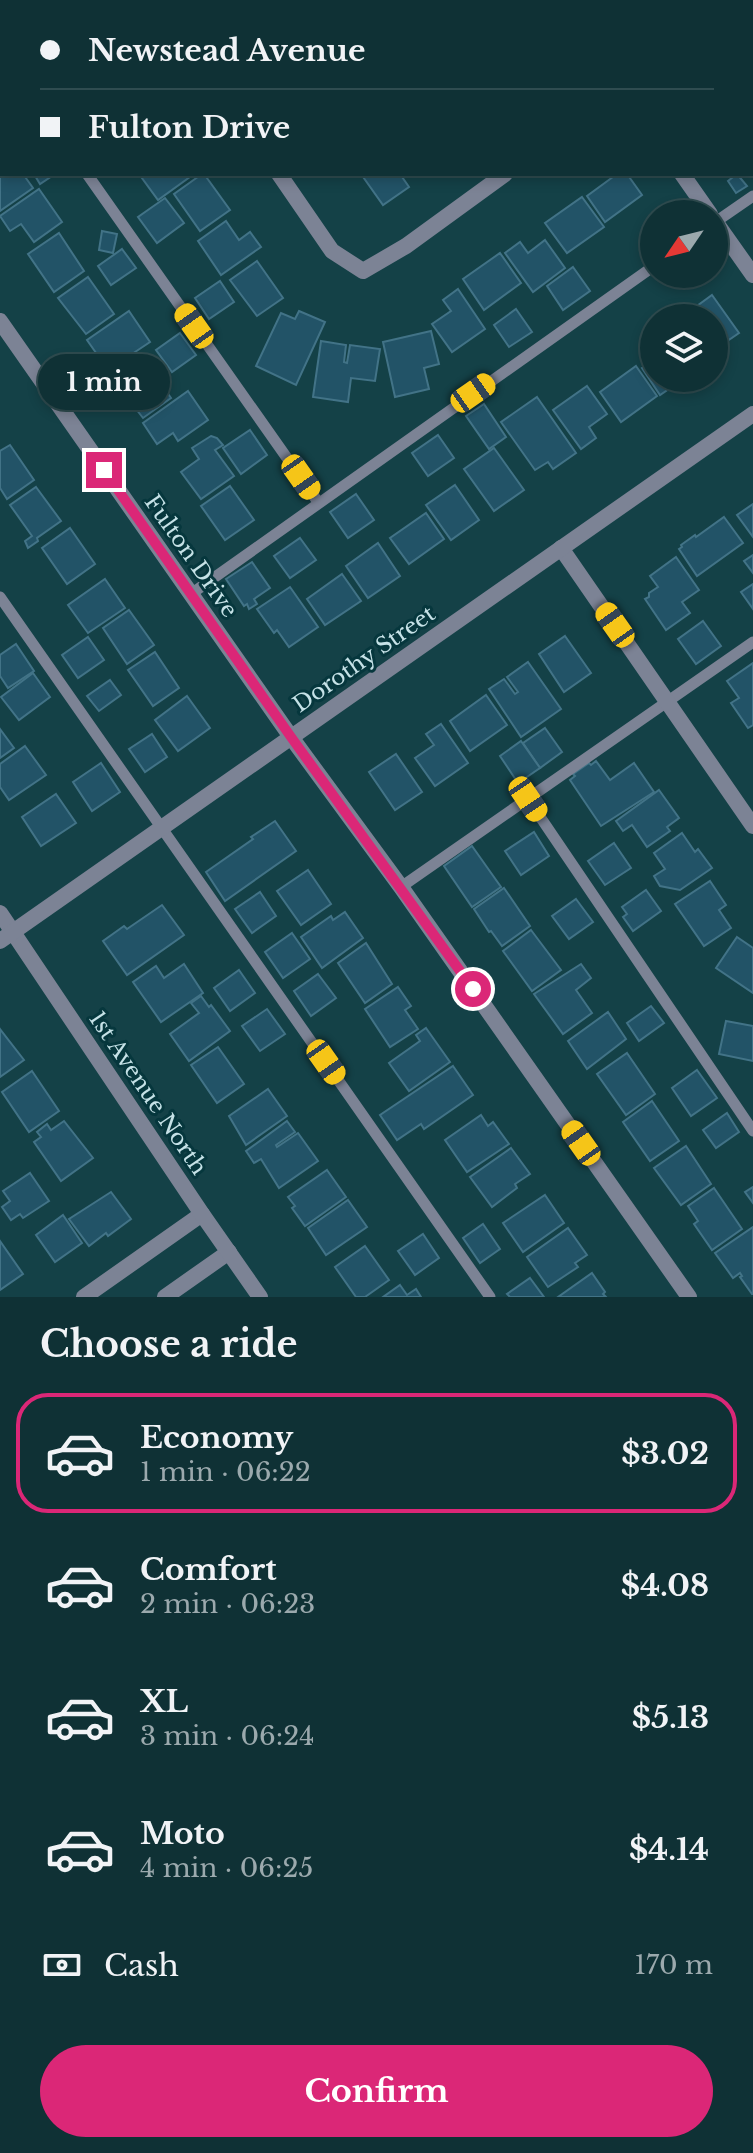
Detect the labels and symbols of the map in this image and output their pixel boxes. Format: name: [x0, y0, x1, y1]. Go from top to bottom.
north arrow: [640, 200, 728, 288]
car: [170, 299, 218, 353]
callout: 1 min: [38, 354, 170, 410]
car: [446, 369, 500, 417]
car: [277, 450, 325, 504]
route end: [86, 452, 122, 488]
street label: Fulton Drive: [139, 489, 243, 623]
car: [591, 598, 639, 652]
street label: Dorothy Street: [288, 600, 441, 718]
car: [505, 772, 551, 826]
route start: [455, 971, 491, 1007]
street label: 1st Avenue North: [83, 1006, 213, 1180]
car: [302, 1035, 350, 1089]
car: [557, 1116, 605, 1170]

